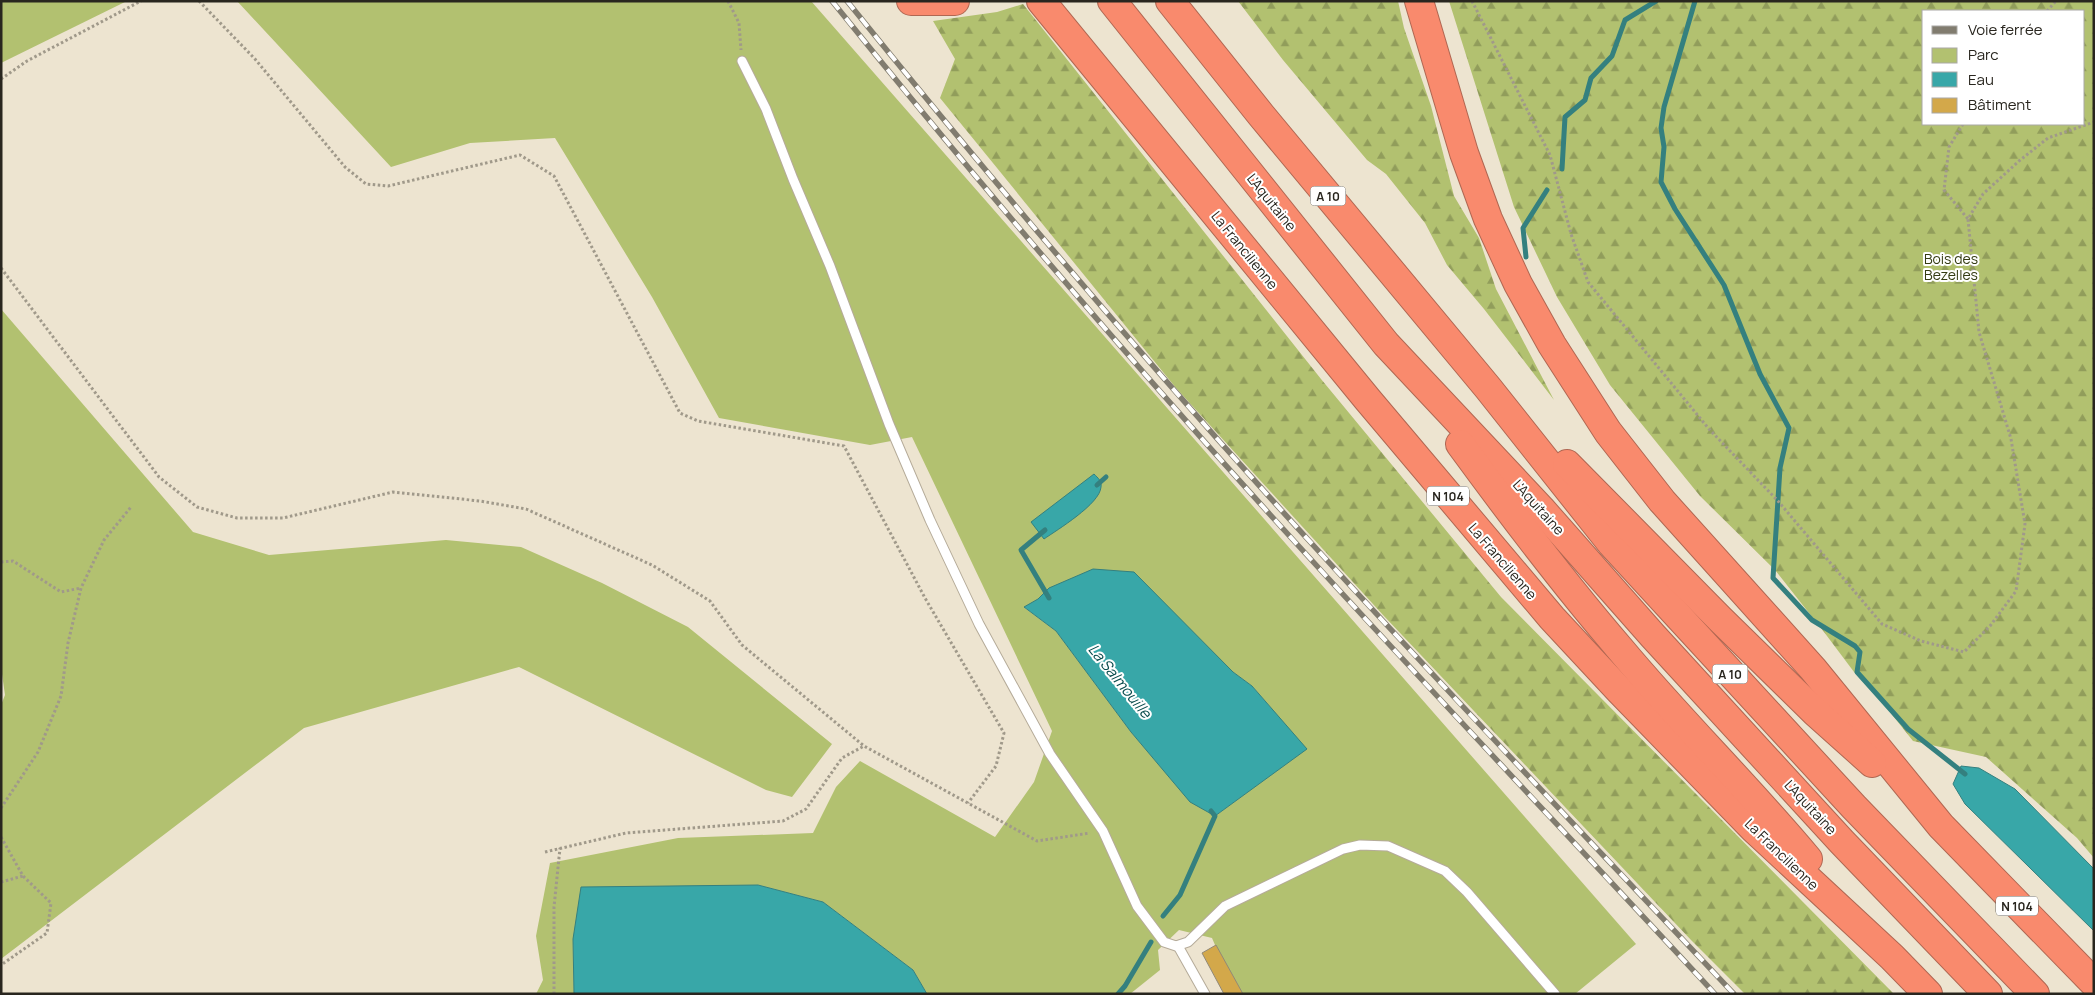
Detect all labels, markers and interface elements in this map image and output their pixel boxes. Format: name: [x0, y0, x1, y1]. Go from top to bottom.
legend: [1922, 10, 2085, 125]
text: Voie ferrée: [1968, 19, 2043, 40]
text: Parc: [1968, 44, 1999, 65]
text: Eau: [1968, 69, 1994, 90]
text: Bâtiment: [1968, 94, 2031, 115]
street label: L'Aquitaine: [1243, 169, 1301, 235]
road number: A 10: [1310, 187, 1346, 206]
street label: La Francilienne: [1208, 207, 1282, 293]
park label: Bois des Bezelles: [1924, 249, 1978, 284]
street label: L'Aquitaine: [1509, 475, 1569, 539]
road number: N 104: [1427, 486, 1469, 506]
street label: La Francilienne: [1464, 519, 1542, 603]
water label: La Salmouille: [1084, 639, 1157, 723]
road number: A 10: [1712, 664, 1748, 684]
street label: L'Aquitaine: [1781, 775, 1841, 839]
street label: La Francilienne: [1741, 814, 1823, 894]
road number: N 104: [1996, 896, 2038, 916]

